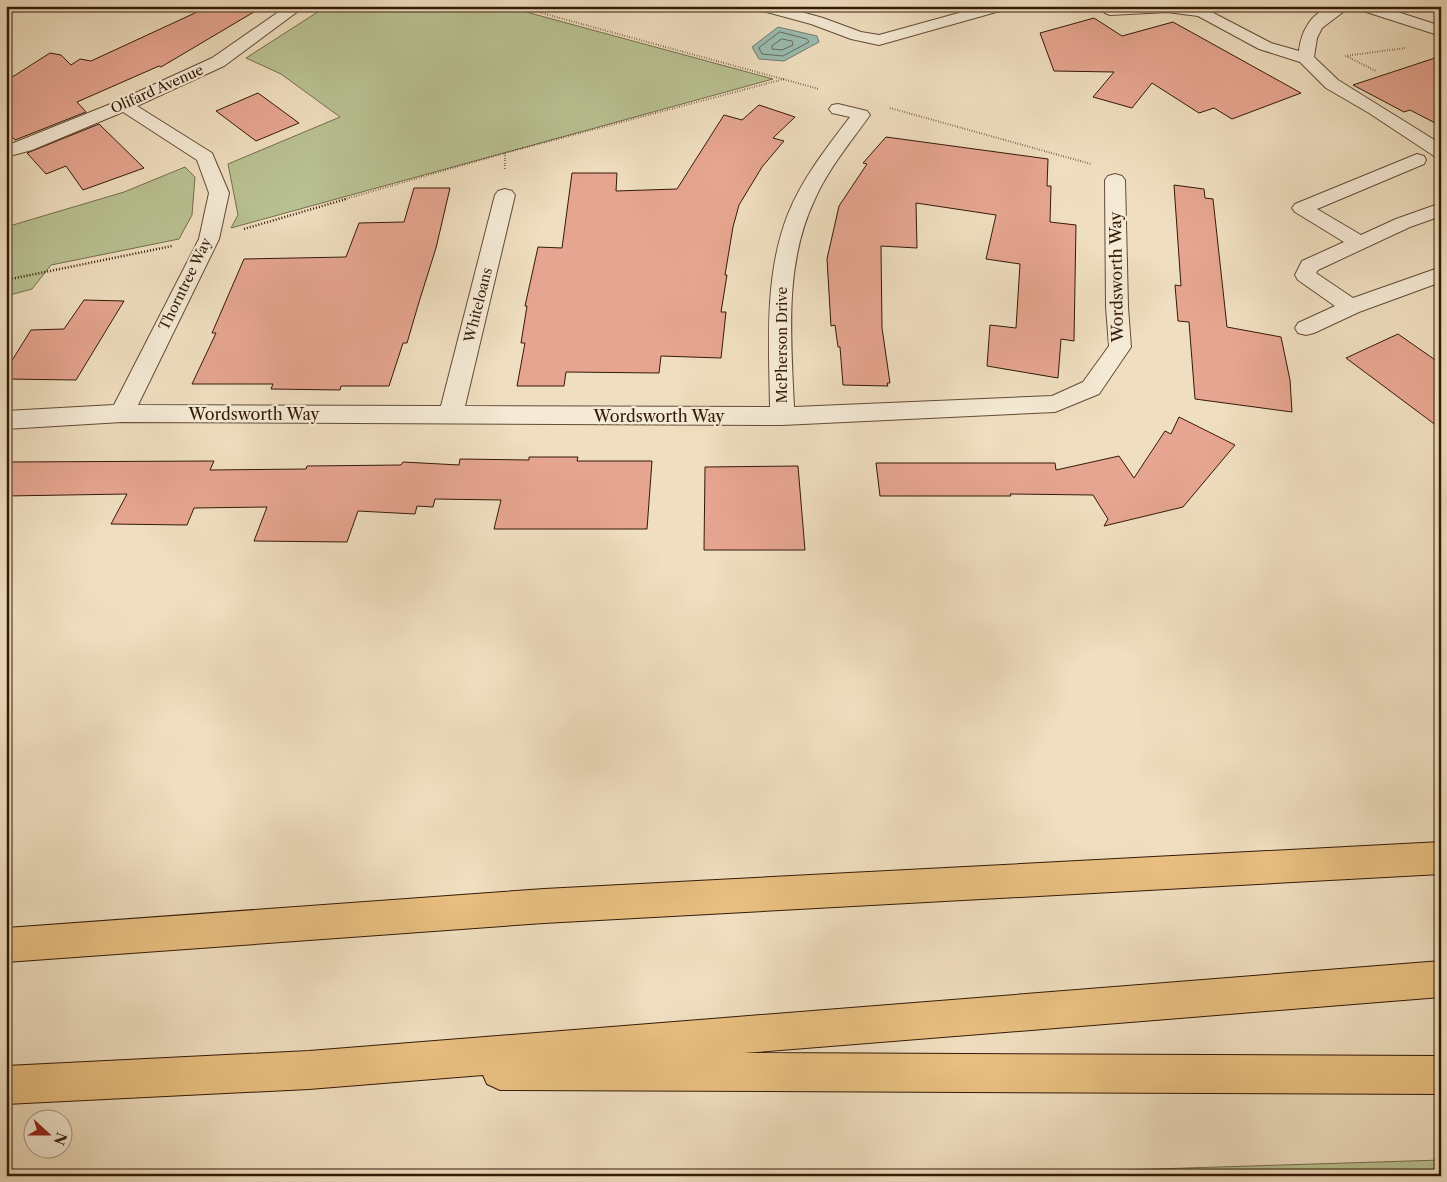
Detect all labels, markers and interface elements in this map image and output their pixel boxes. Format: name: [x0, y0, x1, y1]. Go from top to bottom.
street label: Olifard Avenue: [108, 60, 206, 117]
street label: Wordsworth Way: [1105, 210, 1127, 344]
street label: Thorntree Way: [155, 235, 215, 333]
street label: Whiteloans: [460, 266, 496, 345]
street label: McPherson Drive: [773, 287, 791, 403]
street label: Wordsworth Way: [188, 404, 321, 424]
street label: Wordsworth Way: [593, 406, 726, 426]
north arrow: [22, 1110, 72, 1160]
text: N: [50, 1130, 71, 1148]

